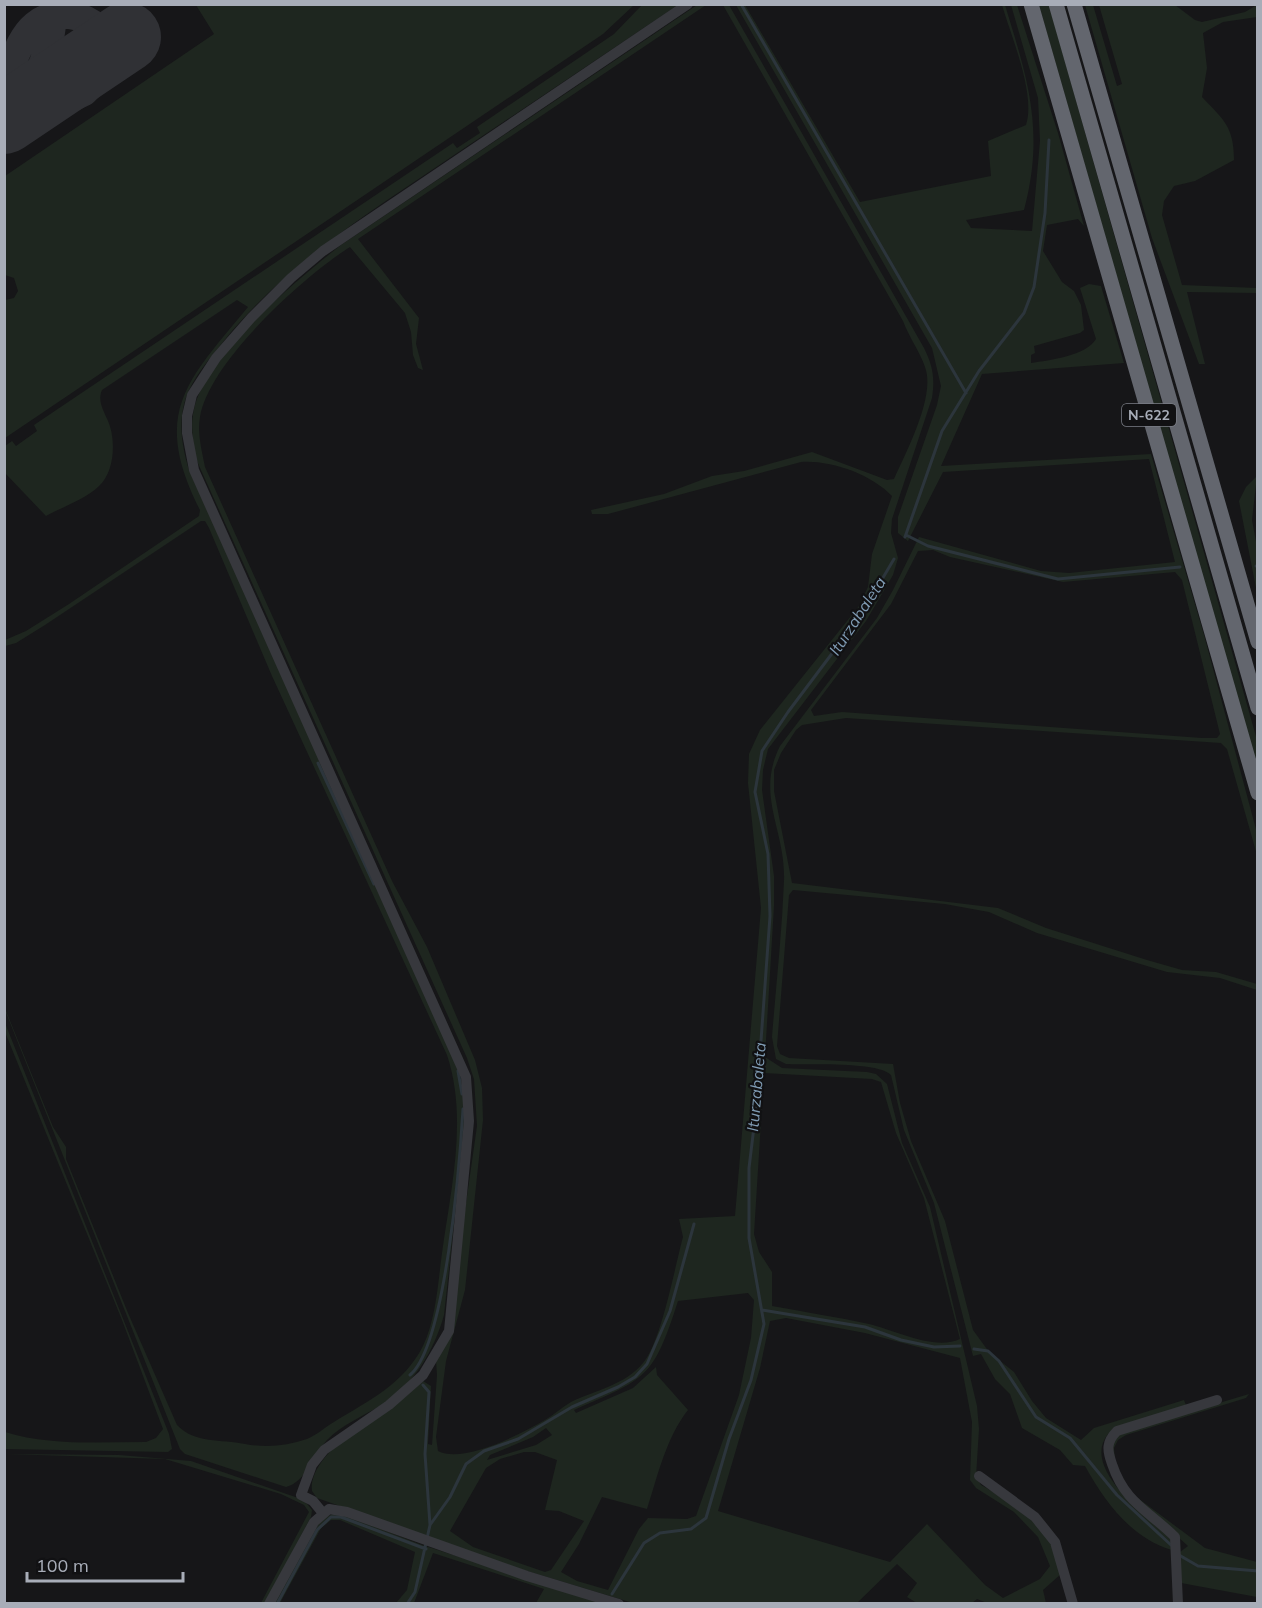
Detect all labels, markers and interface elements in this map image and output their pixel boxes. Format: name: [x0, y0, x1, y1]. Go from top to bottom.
road number: N-622: [1122, 404, 1176, 426]
water label: Iturzabaleta: [824, 573, 890, 659]
water label: Iturzabaleta: [742, 1041, 770, 1132]
scale bar: [27, 1545, 183, 1583]
text: 100 m: [36, 1554, 89, 1577]

